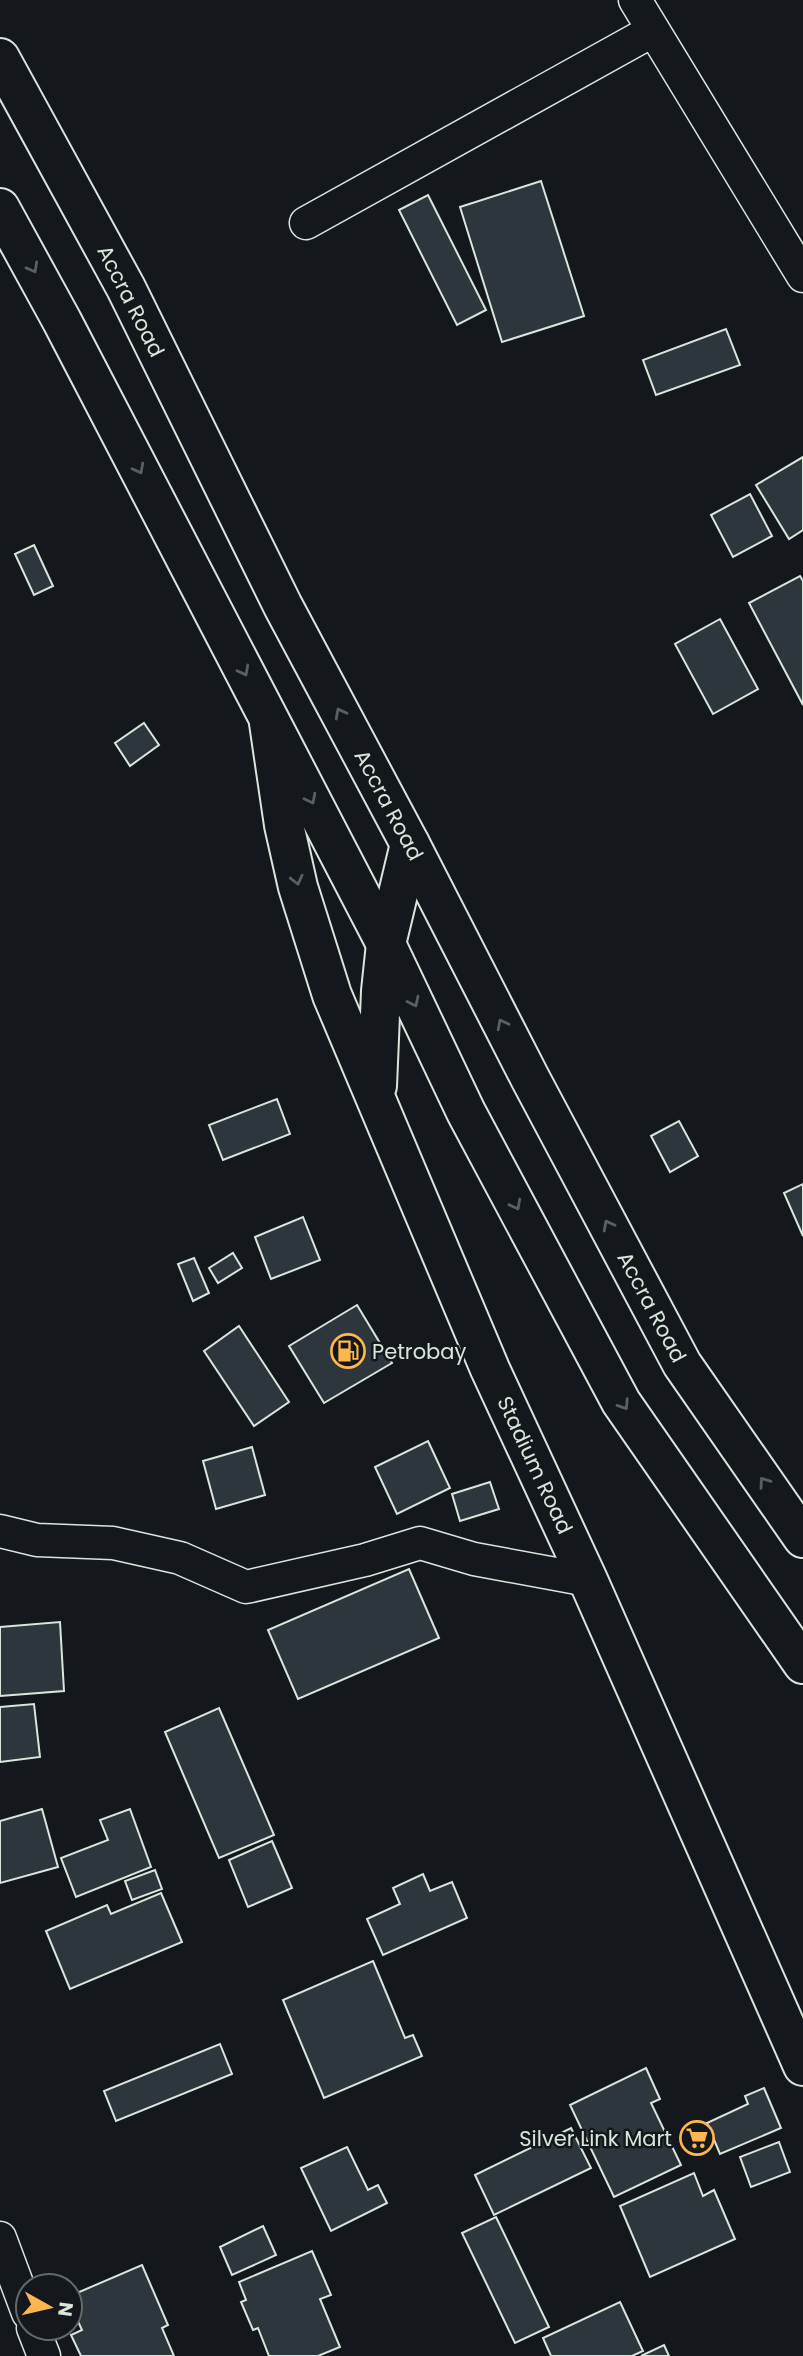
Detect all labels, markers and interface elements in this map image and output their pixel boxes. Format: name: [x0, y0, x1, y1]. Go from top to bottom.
street label: Accra Road: [90, 240, 172, 362]
one-way arrow: [25, 261, 38, 273]
one-way arrow: [131, 462, 144, 474]
one-way arrow: [236, 664, 250, 676]
one-way arrow: [335, 708, 349, 720]
street label: Accra Road: [348, 744, 430, 866]
one-way arrow: [303, 792, 316, 804]
one-way arrow: [289, 874, 303, 886]
one-way arrow: [406, 995, 420, 1007]
one-way arrow: [497, 1019, 510, 1031]
one-way arrow: [508, 1198, 521, 1210]
one-way arrow: [603, 1220, 616, 1232]
street label: Accra Road: [611, 1246, 693, 1368]
fuel station icon: Petrobay: [329, 1332, 367, 1370]
place label: Petrobay: [372, 1337, 466, 1366]
street label: Stadium Road: [490, 1391, 580, 1539]
one-way arrow: [616, 1398, 629, 1411]
one-way arrow: [760, 1477, 772, 1490]
supermarket icon: Silver Link Mart: [678, 2119, 716, 2157]
place label: Silver Link Mart: [519, 2124, 672, 2153]
north arrow: [14, 2272, 84, 2342]
text: N: [51, 2300, 80, 2318]

